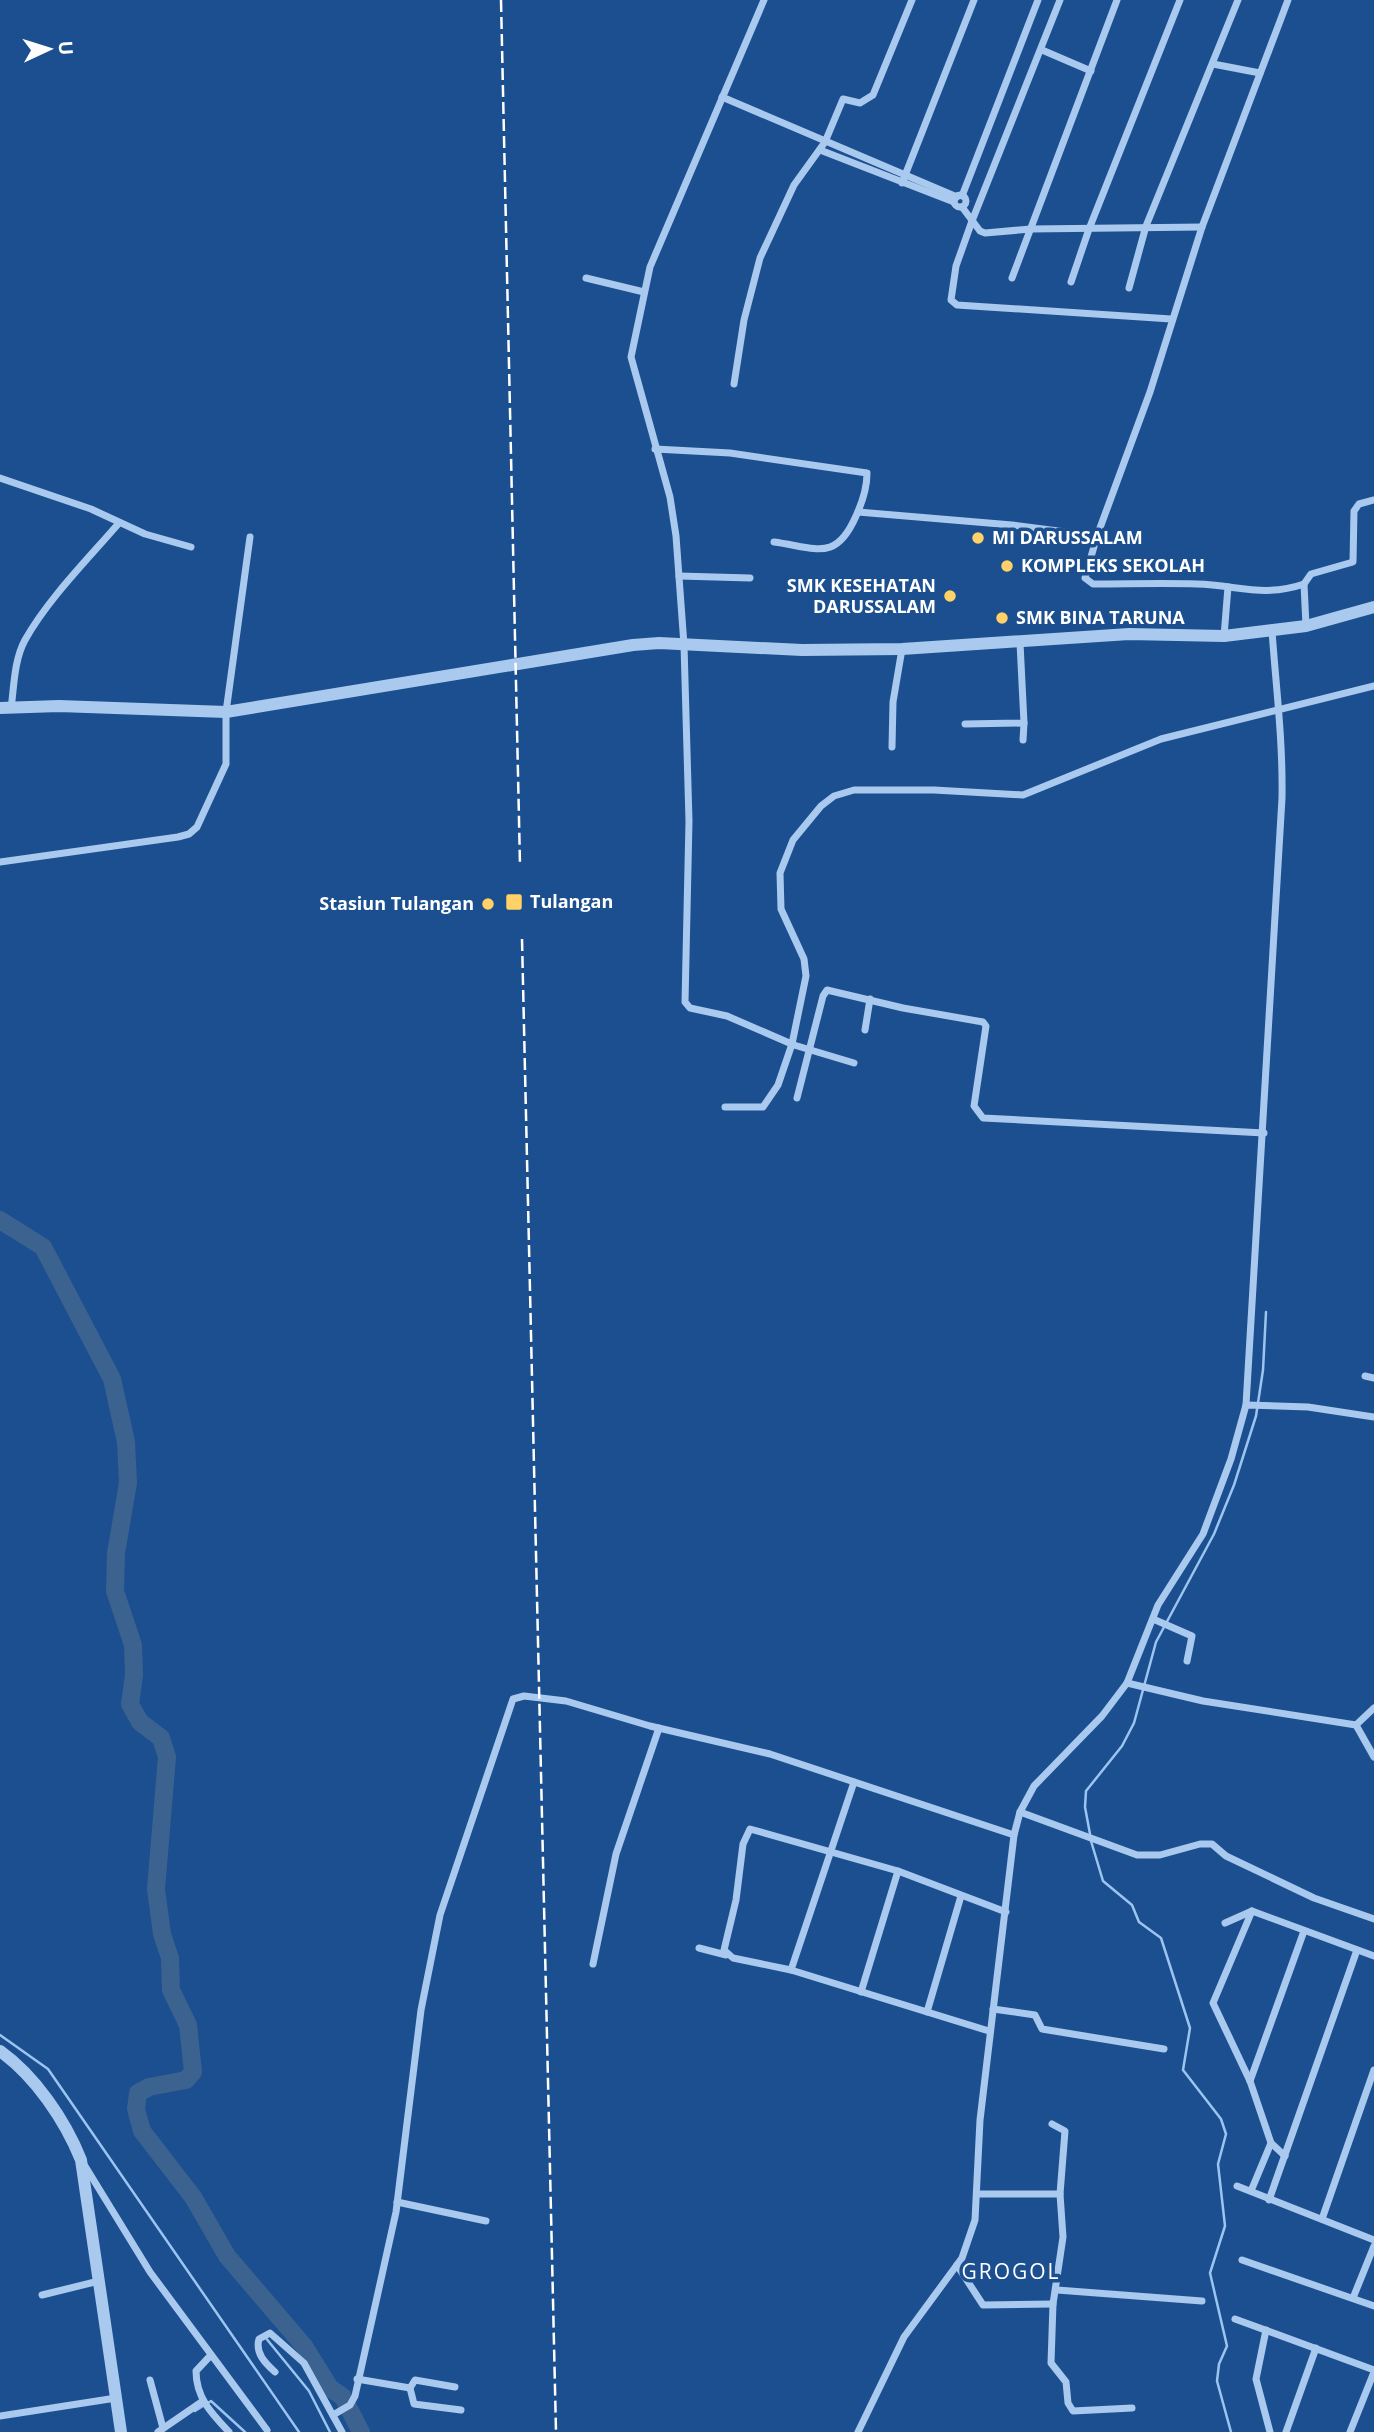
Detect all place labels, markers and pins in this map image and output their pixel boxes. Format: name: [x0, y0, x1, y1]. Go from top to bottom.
place label: MI DARUSSALAM: [992, 525, 1143, 549]
marker: MI DARUSSALAM: [970, 530, 986, 546]
place label: KOMPLEKS SEKOLAH: [1021, 553, 1205, 577]
marker: KOMPLEKS SEKOLAH: [999, 558, 1015, 574]
place label: SMK KESEHATAN DARUSSALAM: [787, 573, 936, 618]
marker: SMK KESEHATAN DARUSSALAM: [942, 588, 958, 604]
place label: SMK BINA TARUNA: [1016, 605, 1185, 629]
marker: SMK BINA TARUNA: [994, 610, 1010, 626]
place label: Tulangan: [530, 889, 613, 913]
place label: Stasiun Tulangan: [319, 891, 474, 915]
marker: Tulangan: [504, 892, 524, 912]
marker: Stasiun Tulangan: [480, 896, 496, 912]

